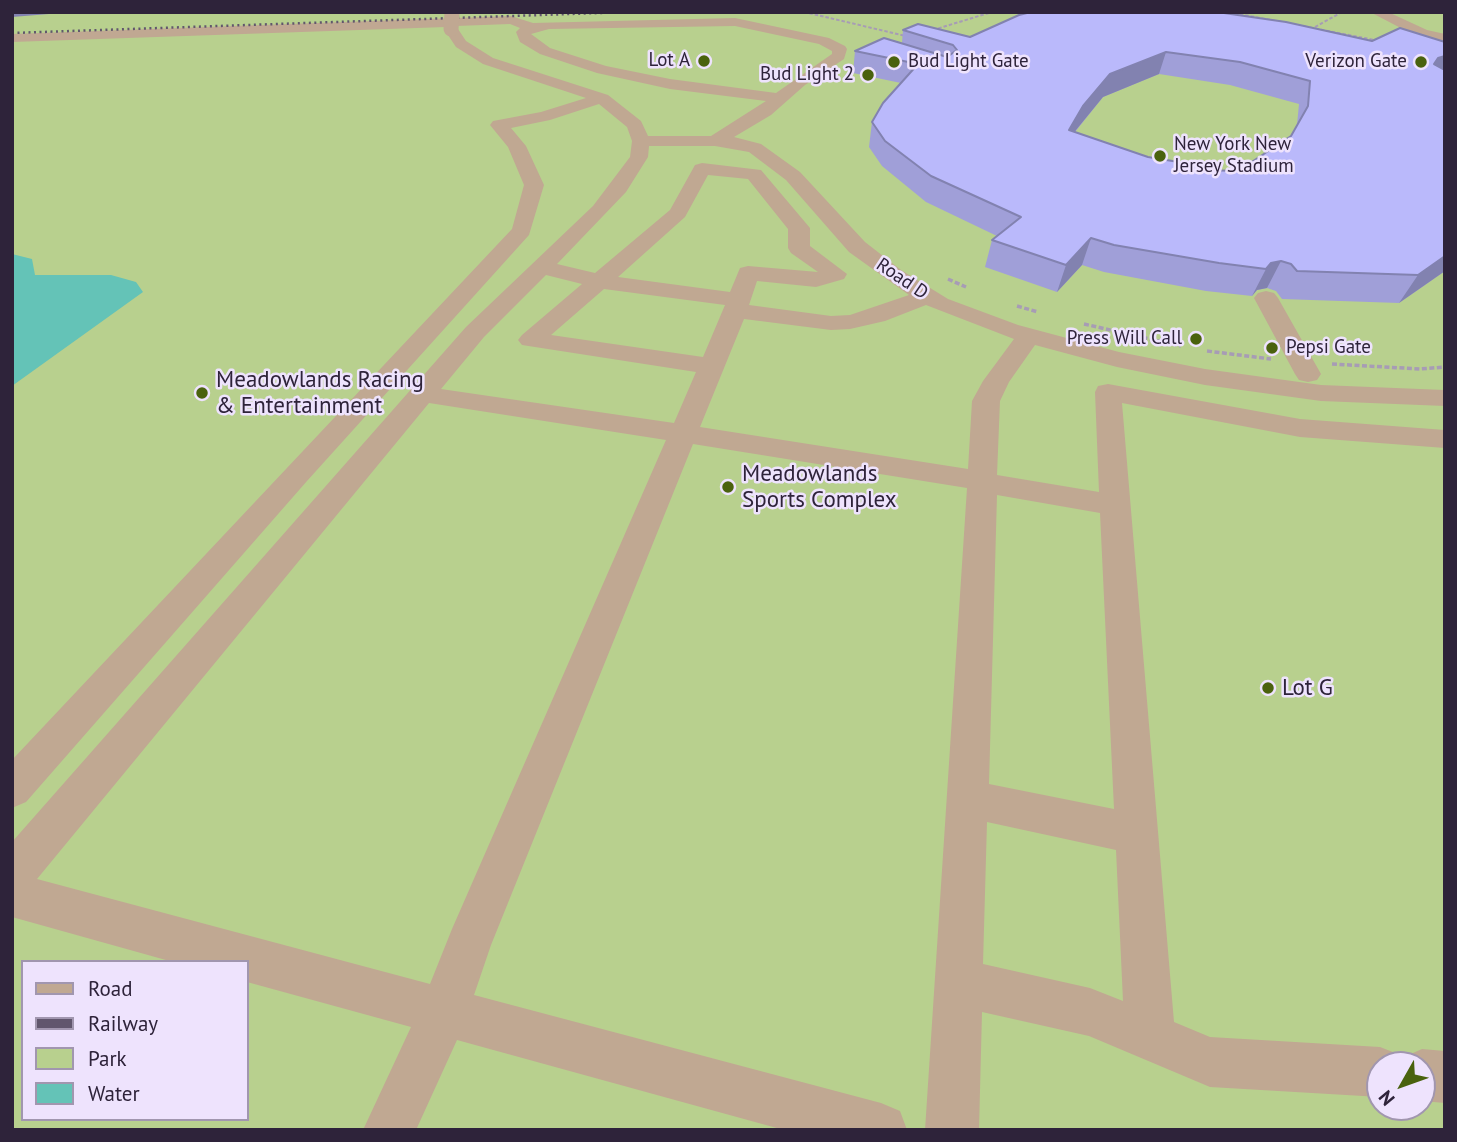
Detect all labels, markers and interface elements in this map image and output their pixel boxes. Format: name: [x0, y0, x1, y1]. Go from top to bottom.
place label: Lot A: [648, 50, 690, 72]
place label: Bud Light Gate: [908, 51, 1029, 73]
place label: Verizon Gate: [1305, 51, 1407, 73]
marker: Lot A: [696, 53, 712, 69]
marker: Bud Light Gate: [886, 54, 902, 70]
marker: Verizon Gate: [1413, 54, 1429, 70]
place label: Bud Light 2: [760, 64, 854, 86]
marker: Bud Light 2: [860, 67, 876, 83]
place label: New York New Jersey Stadium: [1174, 134, 1294, 178]
marker: New York New Jersey Stadium: [1152, 148, 1168, 164]
street label: Road D: [872, 253, 932, 305]
place label: Press Will Call: [1067, 328, 1182, 350]
marker: Press Will Call: [1188, 331, 1204, 347]
place label: Pepsi Gate: [1286, 337, 1371, 359]
marker: Pepsi Gate: [1264, 340, 1280, 356]
place label: Meadowlands Racing & Entertainment: [216, 366, 424, 420]
marker: Meadowlands Racing & Entertainment: [194, 385, 210, 401]
place label: Meadowlands Sports Complex: [742, 460, 897, 514]
marker: Meadowlands Sports Complex: [720, 479, 736, 495]
place label: Lot G: [1282, 674, 1333, 702]
marker: Lot G: [1260, 680, 1276, 696]
legend: [21, 960, 248, 1121]
text: Road: [88, 975, 132, 1002]
text: Railway: [88, 1010, 158, 1037]
text: Park: [88, 1045, 127, 1072]
north arrow: [1366, 1051, 1436, 1121]
text: Water: [88, 1080, 140, 1107]
text: N: [1373, 1086, 1400, 1111]

